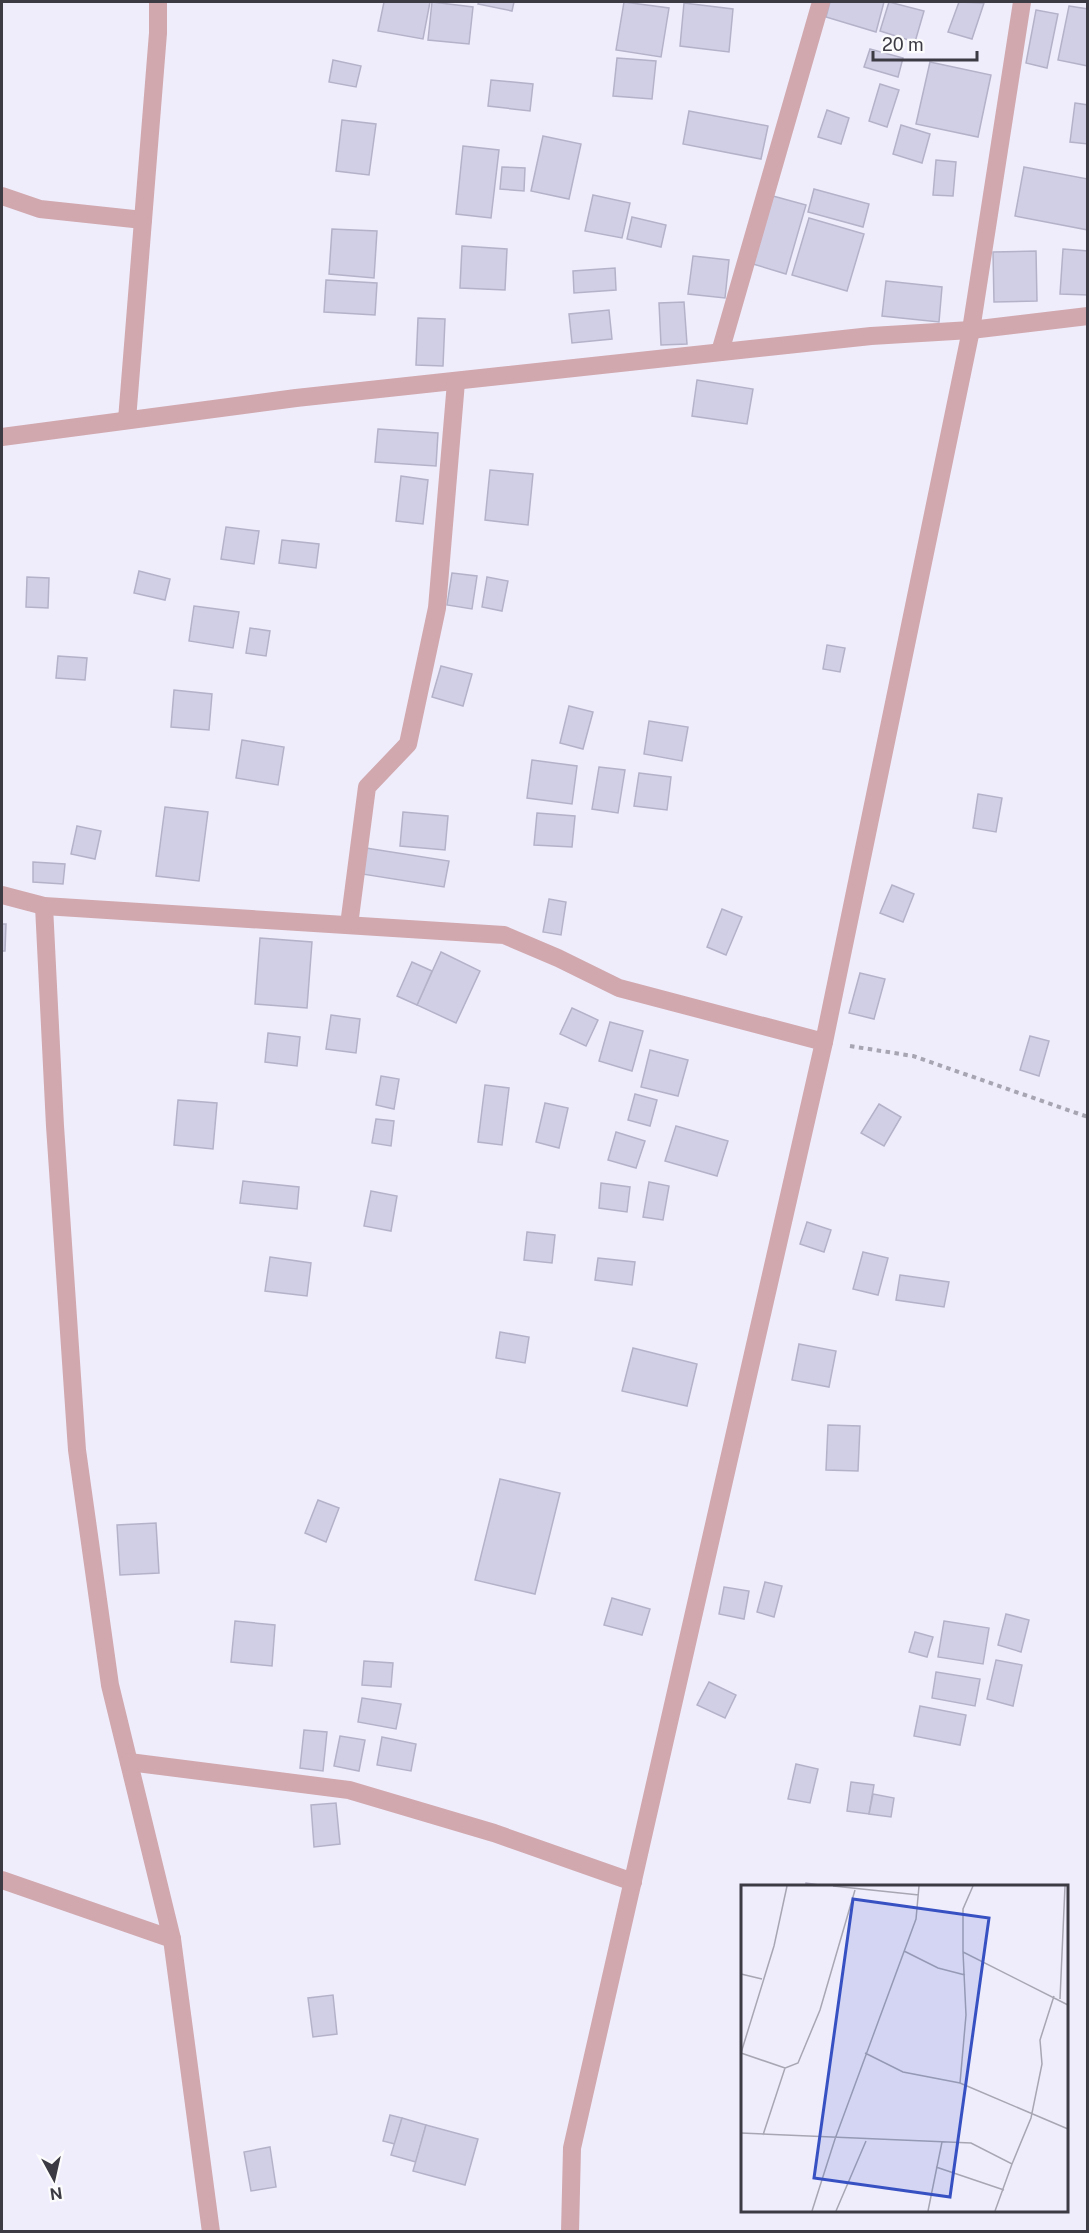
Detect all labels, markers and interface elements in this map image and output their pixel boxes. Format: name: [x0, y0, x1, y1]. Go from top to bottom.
scale bar: [873, 24, 976, 62]
text: 20 m: [882, 34, 924, 55]
inset map: [741, 1885, 1068, 2212]
north arrow: [24, 2149, 84, 2209]
text: N: [48, 2183, 64, 2204]

